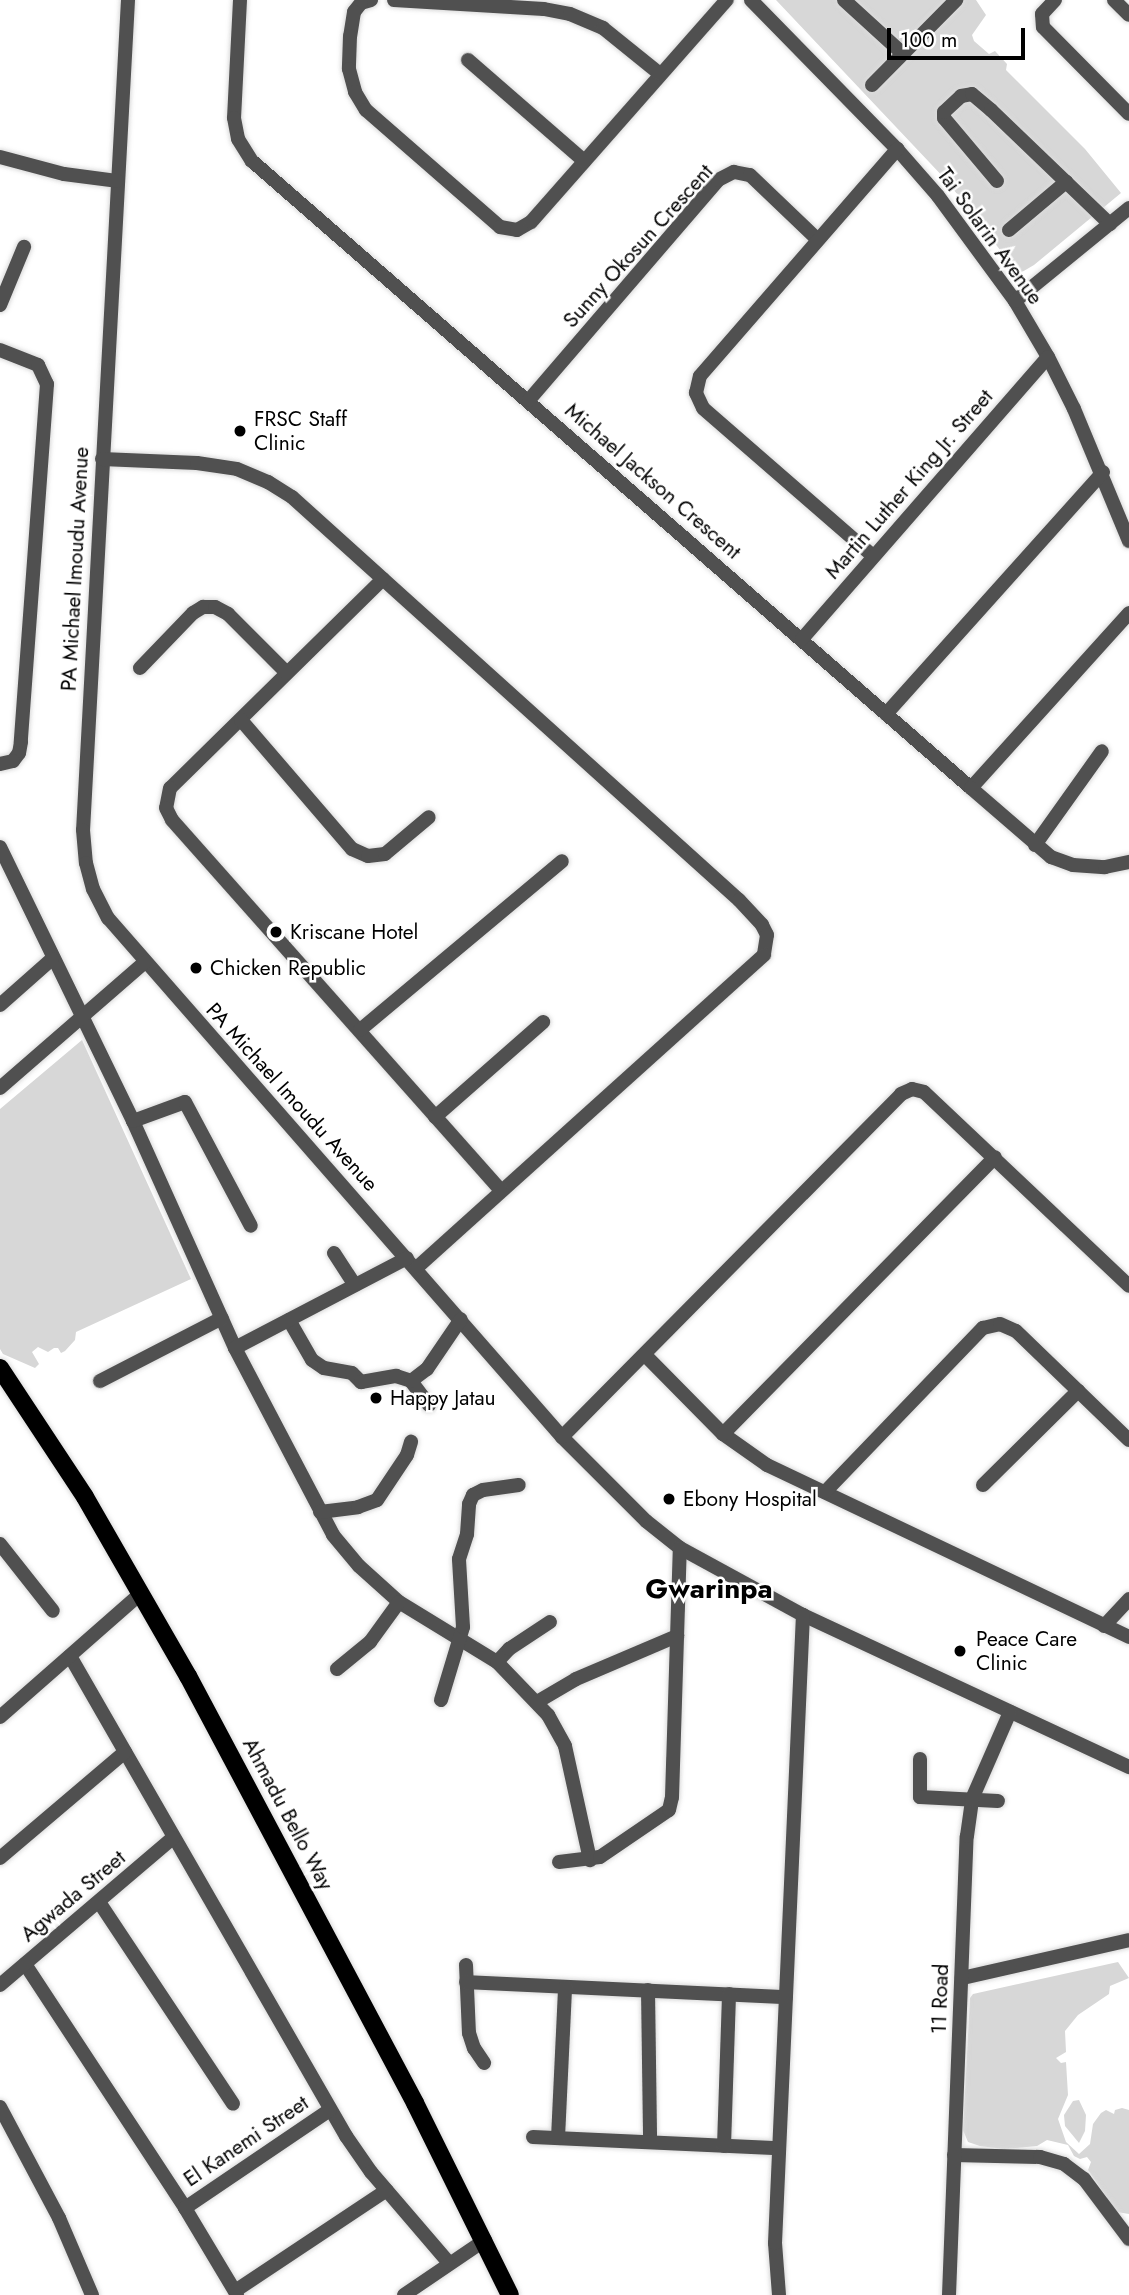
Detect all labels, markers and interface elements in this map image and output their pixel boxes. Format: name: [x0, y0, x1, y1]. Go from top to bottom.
scale bar: [891, 14, 1029, 58]
text: 100 m: [900, 25, 957, 55]
street label: Sunny Okosun Crescent: [558, 159, 718, 333]
street label: Tai Solarin Avenue: [932, 163, 1048, 309]
street label: Martin Luther King Jr. Street: [820, 384, 998, 584]
street label: Michael Jackson Crescent: [560, 398, 746, 564]
place label: FRSC Staff Clinic: [254, 406, 347, 456]
marker: FRSC Staff Clinic: [232, 423, 248, 439]
street label: PA Michael Imoudu Avenue: [56, 446, 94, 692]
place label: Kriscane Hotel: [290, 919, 418, 945]
marker: Kriscane Hotel: [268, 924, 284, 940]
place label: Chicken Republic: [210, 955, 366, 981]
marker: Chicken Republic: [188, 960, 204, 976]
street label: PA Michael Imoudu Avenue: [201, 998, 383, 1196]
place label: Happy Jatau: [390, 1385, 496, 1411]
marker: Happy Jatau: [368, 1390, 384, 1406]
place label: Ebony Hospital: [683, 1486, 817, 1512]
marker: Ebony Hospital: [661, 1491, 677, 1507]
district label: Gwarinpa: [645, 1572, 773, 1606]
place label: Peace Care Clinic: [976, 1626, 1077, 1676]
marker: Peace Care Clinic: [950, 1641, 970, 1661]
street label: Ahmadu Bello Way: [237, 1734, 339, 1894]
street label: Agwada Street: [16, 1845, 130, 1947]
street label: 11 Road: [926, 1963, 954, 2035]
street label: El Kanemi Street: [179, 2090, 313, 2192]

